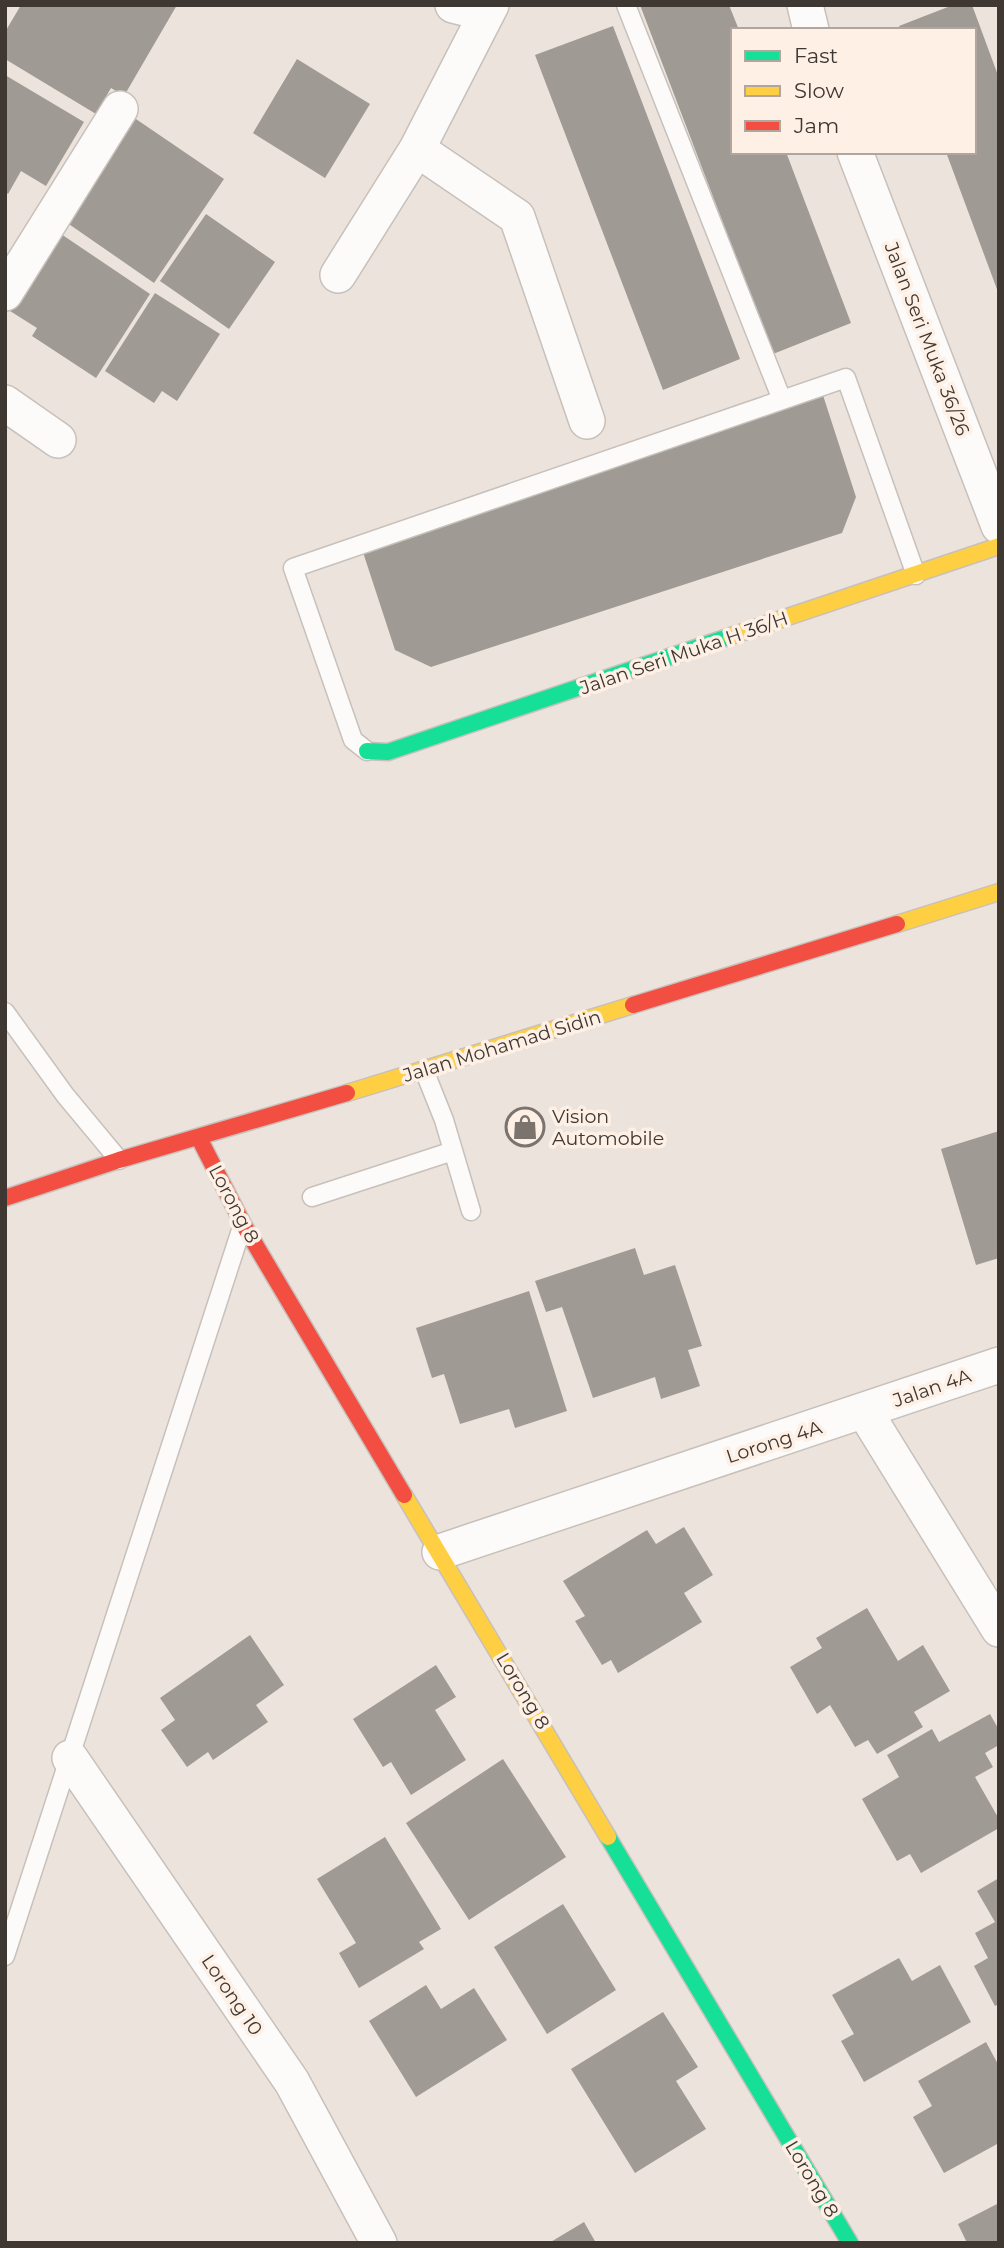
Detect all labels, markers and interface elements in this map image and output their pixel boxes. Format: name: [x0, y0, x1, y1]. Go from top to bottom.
legend: [731, 28, 976, 154]
text: Fast: [794, 43, 838, 68]
text: Slow: [794, 78, 844, 103]
text: Jam: [793, 113, 839, 138]
street label: Jalan Seri Muka 36/26: [879, 238, 974, 439]
street label: Jalan Seri Muka H 36/H: [576, 607, 791, 700]
street label: Jalan Mohamad Sidin: [399, 1005, 604, 1087]
place label: Vision Automobile: [552, 1105, 664, 1150]
shop icon: Vision Automobile: [504, 1106, 546, 1148]
street label: Lorong 8: [204, 1161, 264, 1247]
street label: Jalan 4A: [889, 1364, 974, 1412]
street label: Lorong 4A: [723, 1416, 825, 1468]
street label: Lorong 8: [491, 1649, 555, 1733]
street label: Lorong 10: [197, 1950, 267, 2040]
street label: Lorong 8: [780, 2137, 844, 2221]

